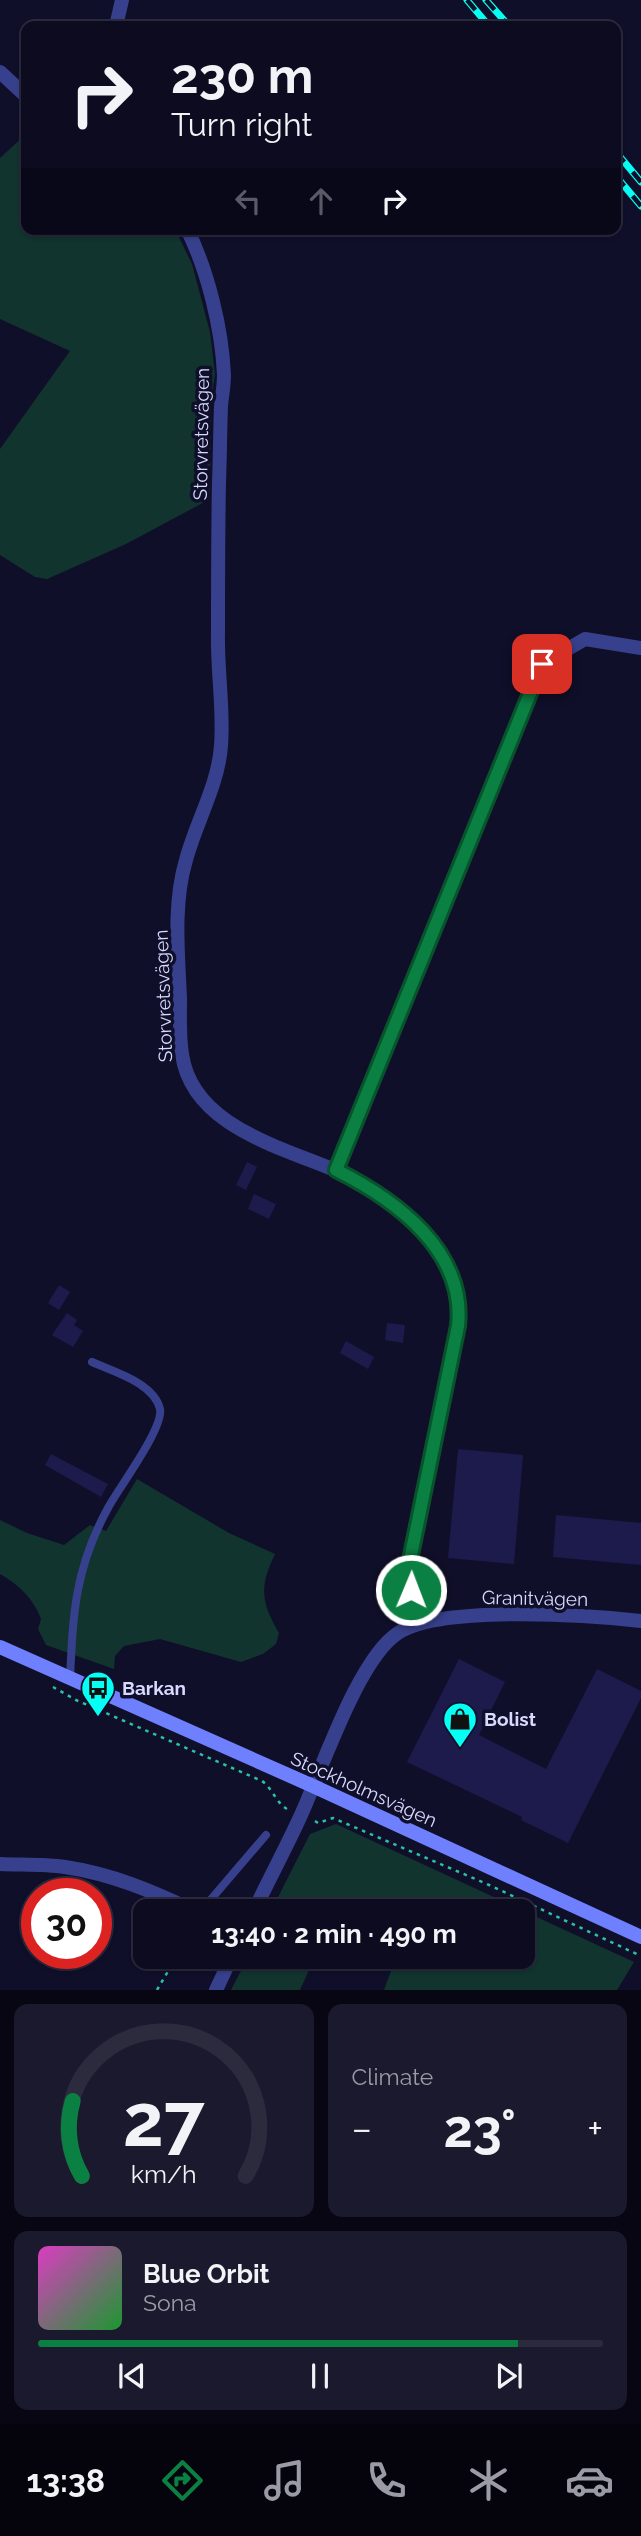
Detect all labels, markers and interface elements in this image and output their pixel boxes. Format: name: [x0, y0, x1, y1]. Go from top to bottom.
text: 230 m: [171, 47, 313, 104]
icon: right: [56, 49, 147, 140]
text: Turn right: [171, 106, 312, 143]
icon: left: [229, 182, 267, 220]
icon: ahead: [302, 182, 340, 220]
icon: right: [375, 182, 413, 220]
street label: Storvretsvägen: [189, 367, 213, 501]
pin: [512, 634, 572, 694]
icon: arrive: [523, 645, 561, 683]
street label: Storvretsvägen: [150, 929, 176, 1063]
position arrow: [374, 1553, 448, 1627]
street label: Granitvägen: [482, 1586, 588, 1610]
bus stop icon: Barkan: [79, 1669, 117, 1718]
place label: Barkan: [122, 1677, 186, 1699]
shop icon: Bolist: [441, 1700, 479, 1749]
place label: Bolist: [484, 1708, 537, 1730]
street label: Stockholmsvägen: [288, 1747, 440, 1831]
speed limit sign: 30: [21, 1878, 112, 1969]
text: 13:40 · 2 min · 490 m: [211, 1919, 457, 1949]
text: Climate: [352, 2063, 433, 2090]
text: 27: [123, 2079, 205, 2164]
text: 23°: [443, 2098, 516, 2159]
text: −: [352, 2106, 372, 2151]
text: +: [587, 2106, 603, 2151]
text: km/h: [131, 2159, 197, 2189]
text: Blue Orbit: [143, 2259, 270, 2289]
text: Sona: [143, 2289, 197, 2316]
icon: previous: [113, 2357, 151, 2395]
icon: pause: [301, 2357, 339, 2395]
icon: next: [490, 2357, 528, 2395]
icon: directions: [158, 2456, 207, 2505]
icon: music: [260, 2456, 309, 2505]
icon: phone: [362, 2456, 411, 2505]
icon: climate: [464, 2456, 513, 2505]
icon: car: [565, 2456, 614, 2505]
text: 13:38: [26, 2462, 105, 2499]

